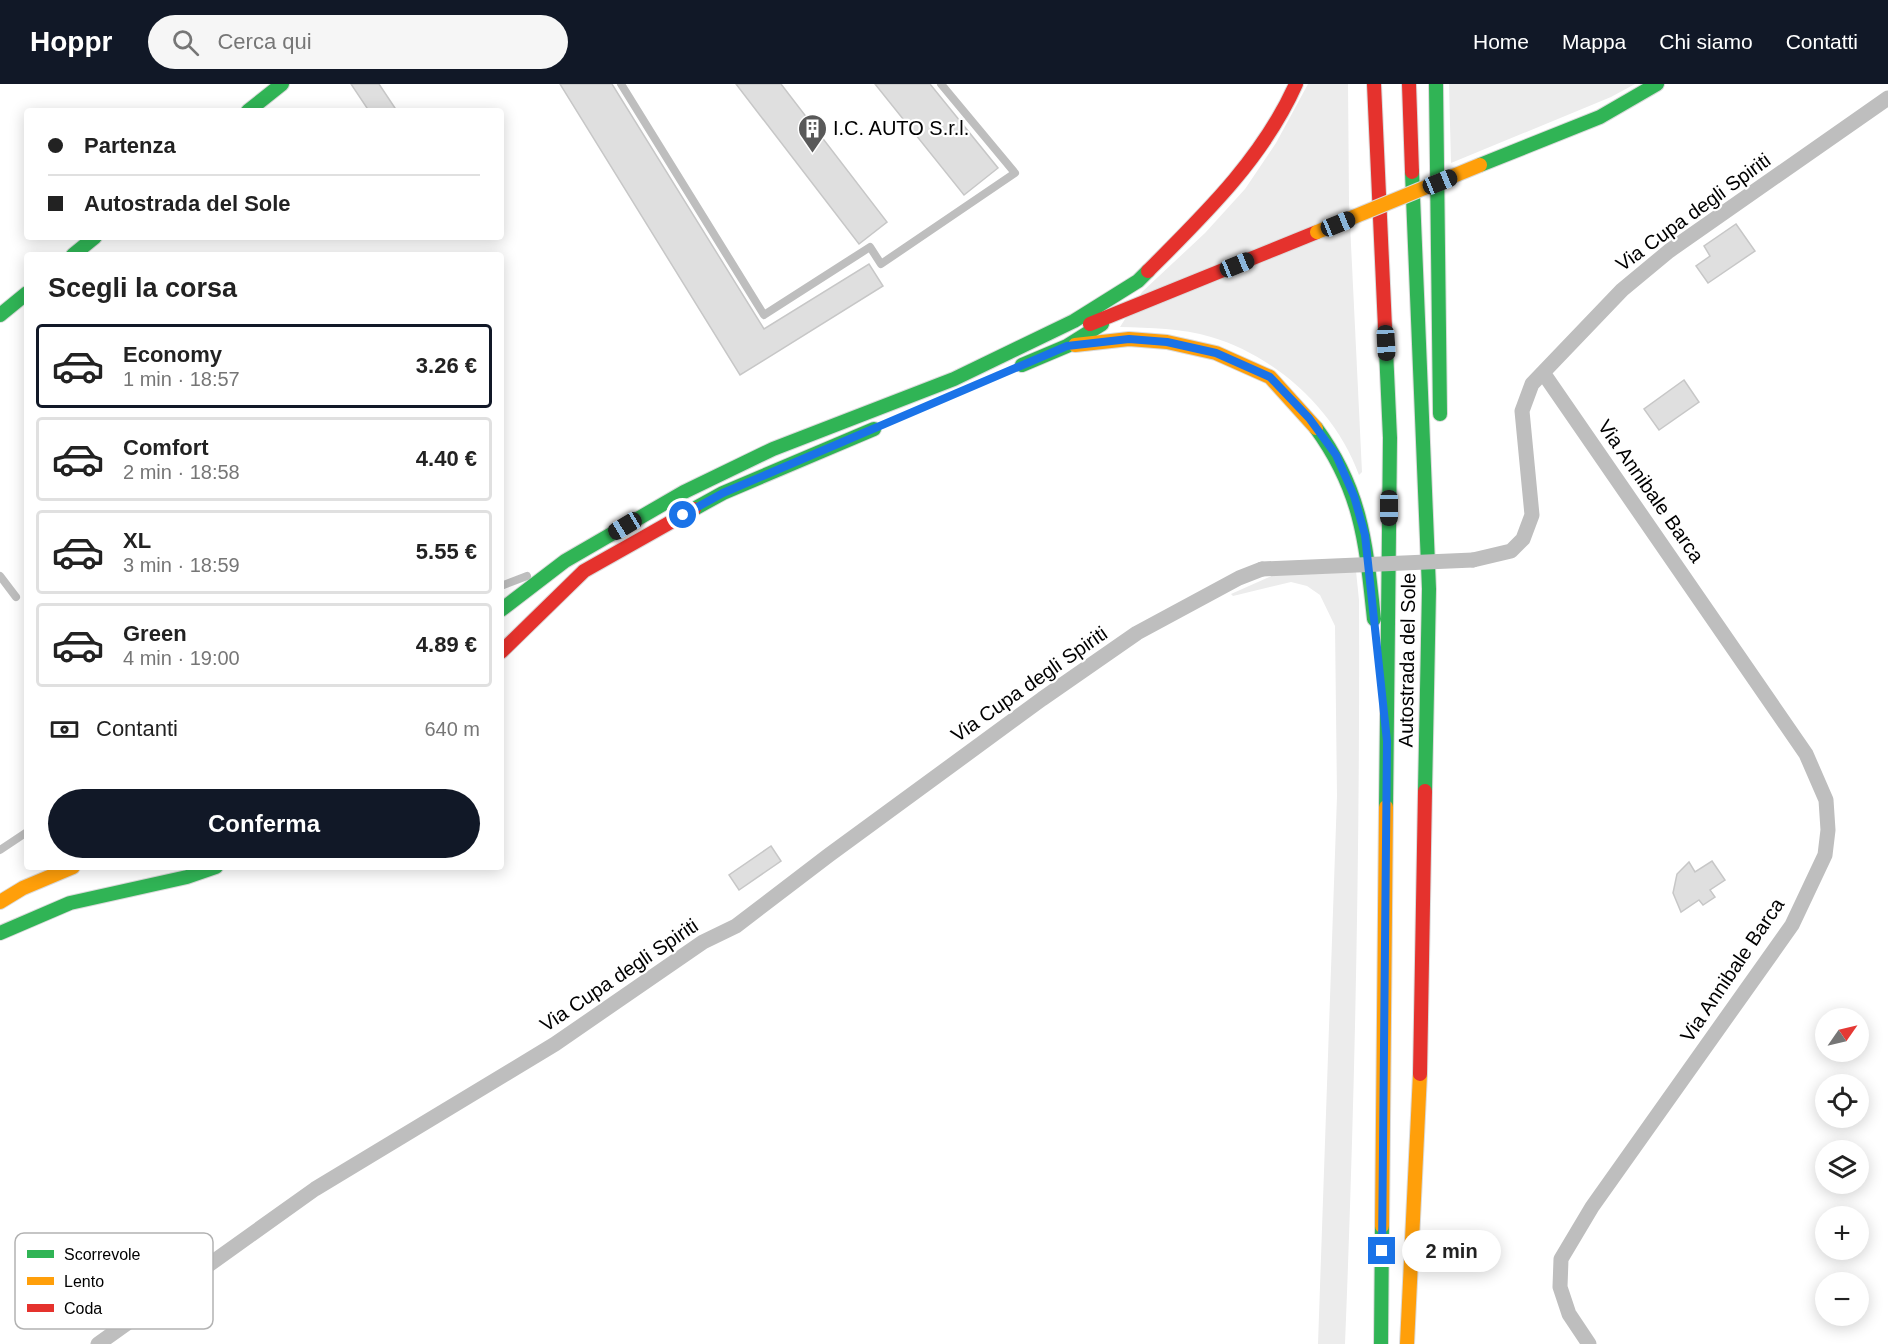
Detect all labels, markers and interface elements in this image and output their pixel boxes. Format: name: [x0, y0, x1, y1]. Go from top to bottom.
search box: [148, 15, 568, 69]
text: Hoppr: [30, 26, 112, 57]
icon: search: [169, 26, 202, 59]
text: Cerca qui: [217, 29, 312, 54]
text: Home: [1473, 30, 1529, 53]
text: Mappa: [1562, 30, 1626, 53]
text: Chi siamo: [1659, 30, 1753, 53]
text: Contatti: [1786, 30, 1858, 53]
building icon: I.C. AUTO S.r.l.: [796, 112, 828, 154]
place label: I.C. AUTO S.r.l.: [833, 117, 969, 139]
text: Partenza: [84, 133, 176, 158]
street label: Via Cupa degli Spiriti: [1612, 149, 1774, 275]
car: [1420, 167, 1460, 197]
text: Autostrada del Sole: [84, 191, 291, 216]
car: [1318, 209, 1358, 239]
car: [1217, 250, 1257, 280]
text: Scegli la corsa: [48, 273, 237, 303]
car: [1376, 325, 1396, 361]
icon: car: [51, 339, 105, 393]
text: Economy: [123, 342, 222, 367]
text: 3.26 €: [416, 353, 477, 378]
text: 1 min · 18:57: [123, 368, 240, 390]
street label: Via Annibale Barca: [1594, 416, 1709, 567]
icon: car: [51, 432, 105, 486]
text: Comfort: [123, 435, 209, 460]
text: 4.40 €: [416, 446, 477, 471]
text: 2 min · 18:58: [123, 461, 240, 483]
car: [1380, 490, 1398, 526]
route start: [669, 501, 696, 528]
car: [605, 509, 645, 543]
icon: car: [51, 525, 105, 579]
text: XL: [123, 528, 151, 553]
text: 5.55 €: [416, 539, 477, 564]
text: 3 min · 18:59: [123, 554, 240, 576]
street label: Autostrada del Sole: [1394, 573, 1420, 747]
icon: car: [51, 618, 105, 672]
text: Green: [123, 621, 187, 646]
street label: Via Cupa degli Spiriti: [947, 622, 1111, 746]
text: 4.89 €: [416, 632, 477, 657]
text: 4 min · 19:00: [123, 647, 240, 669]
icon: cash: [48, 713, 81, 746]
text: Contanti: [96, 716, 178, 741]
text: 640 m: [424, 718, 480, 740]
button: Conferma: [48, 789, 480, 858]
street label: Via Annibale Barca: [1676, 893, 1789, 1046]
street label: Via Cupa degli Spiriti: [536, 914, 702, 1036]
north arrow: [1815, 1008, 1869, 1062]
map controls: [1815, 1008, 1869, 1326]
button: locate: [1815, 1074, 1869, 1128]
button: layers: [1815, 1140, 1869, 1194]
button: +: [1815, 1206, 1869, 1260]
callout: 2 min: [1403, 1230, 1502, 1272]
legend: [15, 1233, 213, 1329]
route end: [1368, 1237, 1395, 1264]
text: 2 min: [1425, 1240, 1478, 1262]
text: Scorrevole: [64, 1246, 141, 1263]
button: −: [1815, 1272, 1869, 1326]
text: Lento: [64, 1273, 104, 1290]
text: Coda: [64, 1300, 102, 1317]

